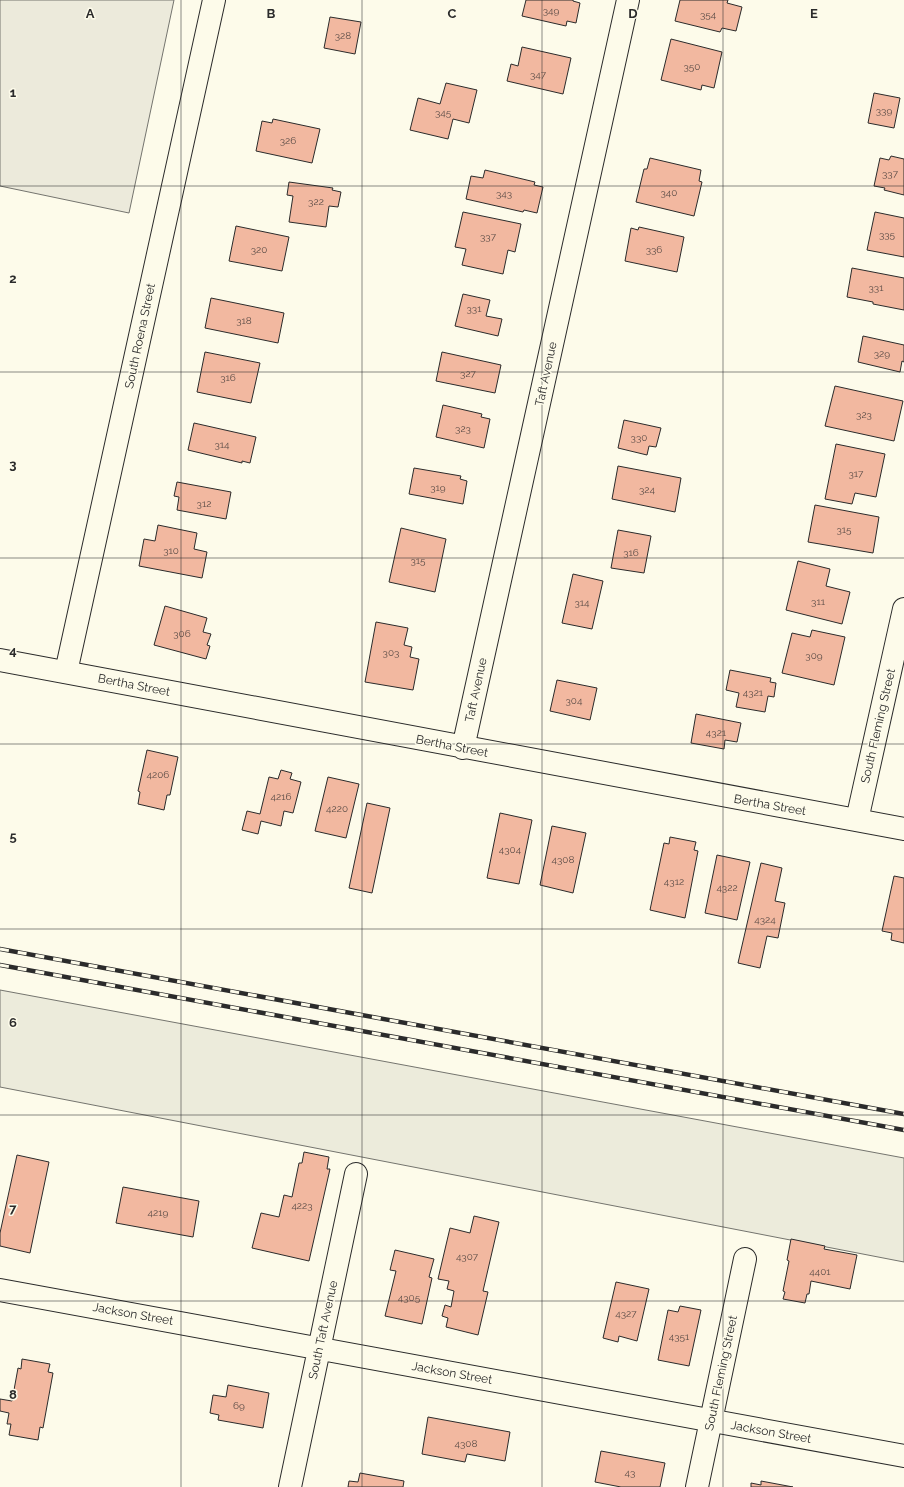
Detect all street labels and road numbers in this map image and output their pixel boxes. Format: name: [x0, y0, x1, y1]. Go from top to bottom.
street label: South Roena Street: [122, 282, 158, 390]
street label: Taft Avenue: [532, 341, 560, 407]
street label: Taft Avenue: [462, 657, 490, 723]
street label: South Fleming Street: [858, 667, 898, 785]
street label: Bertha Street: [97, 671, 171, 699]
street label: Bertha Street: [415, 732, 489, 760]
street label: Bertha Street: [733, 792, 807, 818]
street label: South Taft Avenue: [306, 1279, 340, 1381]
street label: Jackson Street: [92, 1300, 174, 1328]
street label: South Fleming Street: [702, 1314, 740, 1432]
street label: Jackson Street: [411, 1359, 493, 1387]
street label: Jackson Street: [730, 1418, 812, 1446]

